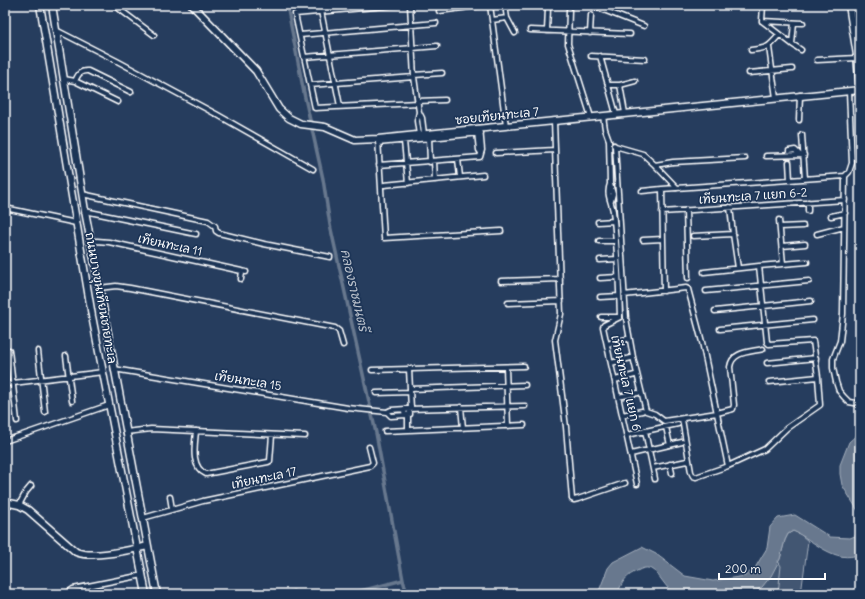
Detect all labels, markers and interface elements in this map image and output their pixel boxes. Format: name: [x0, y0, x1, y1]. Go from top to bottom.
street label: ซอยเทียนทะเล 7: [454, 104, 540, 127]
street label: เทียนทะเล 7 แยก 6-2: [698, 184, 808, 207]
street label: เทียนทะเล 11: [137, 230, 204, 259]
street label: ถนนบางขุนเทียนชายทะเล: [81, 231, 120, 365]
water label: คลองราชมนตรี: [337, 247, 373, 337]
street label: เทียนทะเล 7 แยก 6: [608, 334, 645, 432]
street label: เทียนทะเล 15: [214, 368, 283, 393]
street label: เทียนทะเล 17: [230, 463, 298, 492]
scale bar: [719, 555, 825, 581]
text: 200 m: [725, 561, 761, 576]

